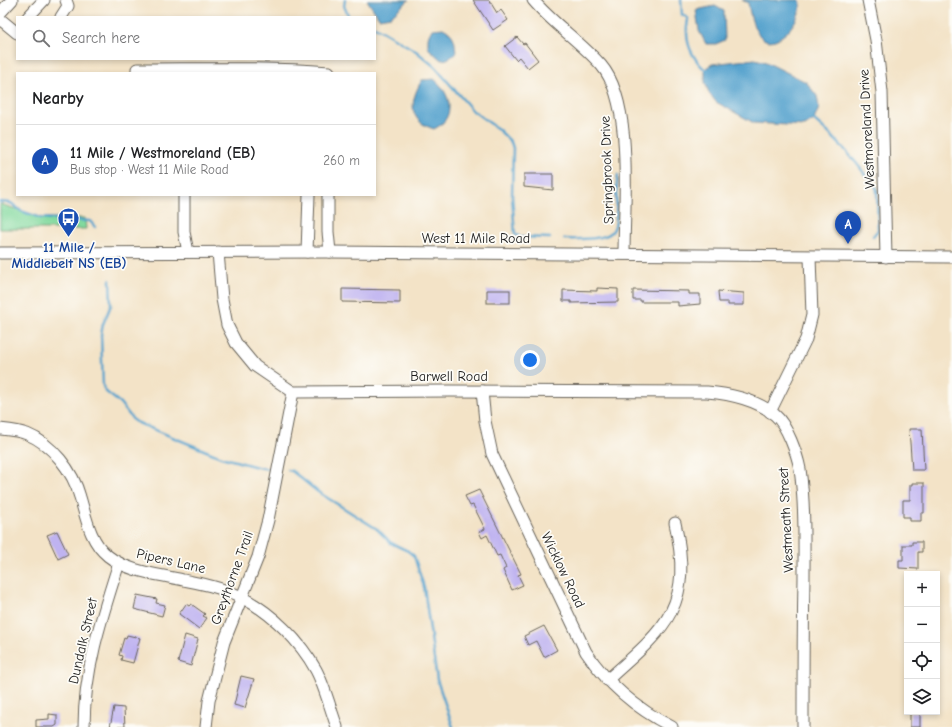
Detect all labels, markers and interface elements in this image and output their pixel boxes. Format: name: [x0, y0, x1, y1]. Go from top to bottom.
search box: [16, 16, 376, 60]
icon: search: [30, 27, 52, 49]
text: Search here: [62, 29, 140, 47]
street label: Westmoreland Drive: [855, 69, 879, 189]
text: Nearby: [32, 89, 83, 108]
street label: Springbrook Drive: [597, 116, 617, 224]
text: 11 Mile / Westmoreland (EB): [70, 144, 256, 162]
text: A: [41, 153, 49, 168]
text: 260 m: [323, 153, 360, 168]
text: Bus stop · West 11 Mile Road: [70, 162, 229, 177]
bus stop icon: 11 Mile / Middlebelt NS (EB): [56, 206, 82, 239]
pin: A: [835, 211, 861, 244]
street label: West 11 Mile Road: [422, 230, 530, 247]
place label: 11 Mile / Middlebelt NS (EB): [11, 239, 127, 272]
your location: [520, 350, 540, 370]
street label: Barwell Road: [410, 368, 488, 385]
street label: Westmeath Street: [775, 466, 797, 573]
street label: Greythorne Trail: [207, 529, 257, 627]
street label: Wicklow Road: [537, 529, 589, 611]
street label: Pipers Lane: [135, 545, 207, 577]
map controls: [904, 571, 940, 715]
button: +: [904, 571, 940, 607]
street label: Dundalk Street: [65, 595, 101, 686]
button: −: [904, 607, 940, 643]
button: locate: [904, 643, 940, 679]
button: layers: [904, 679, 940, 715]

